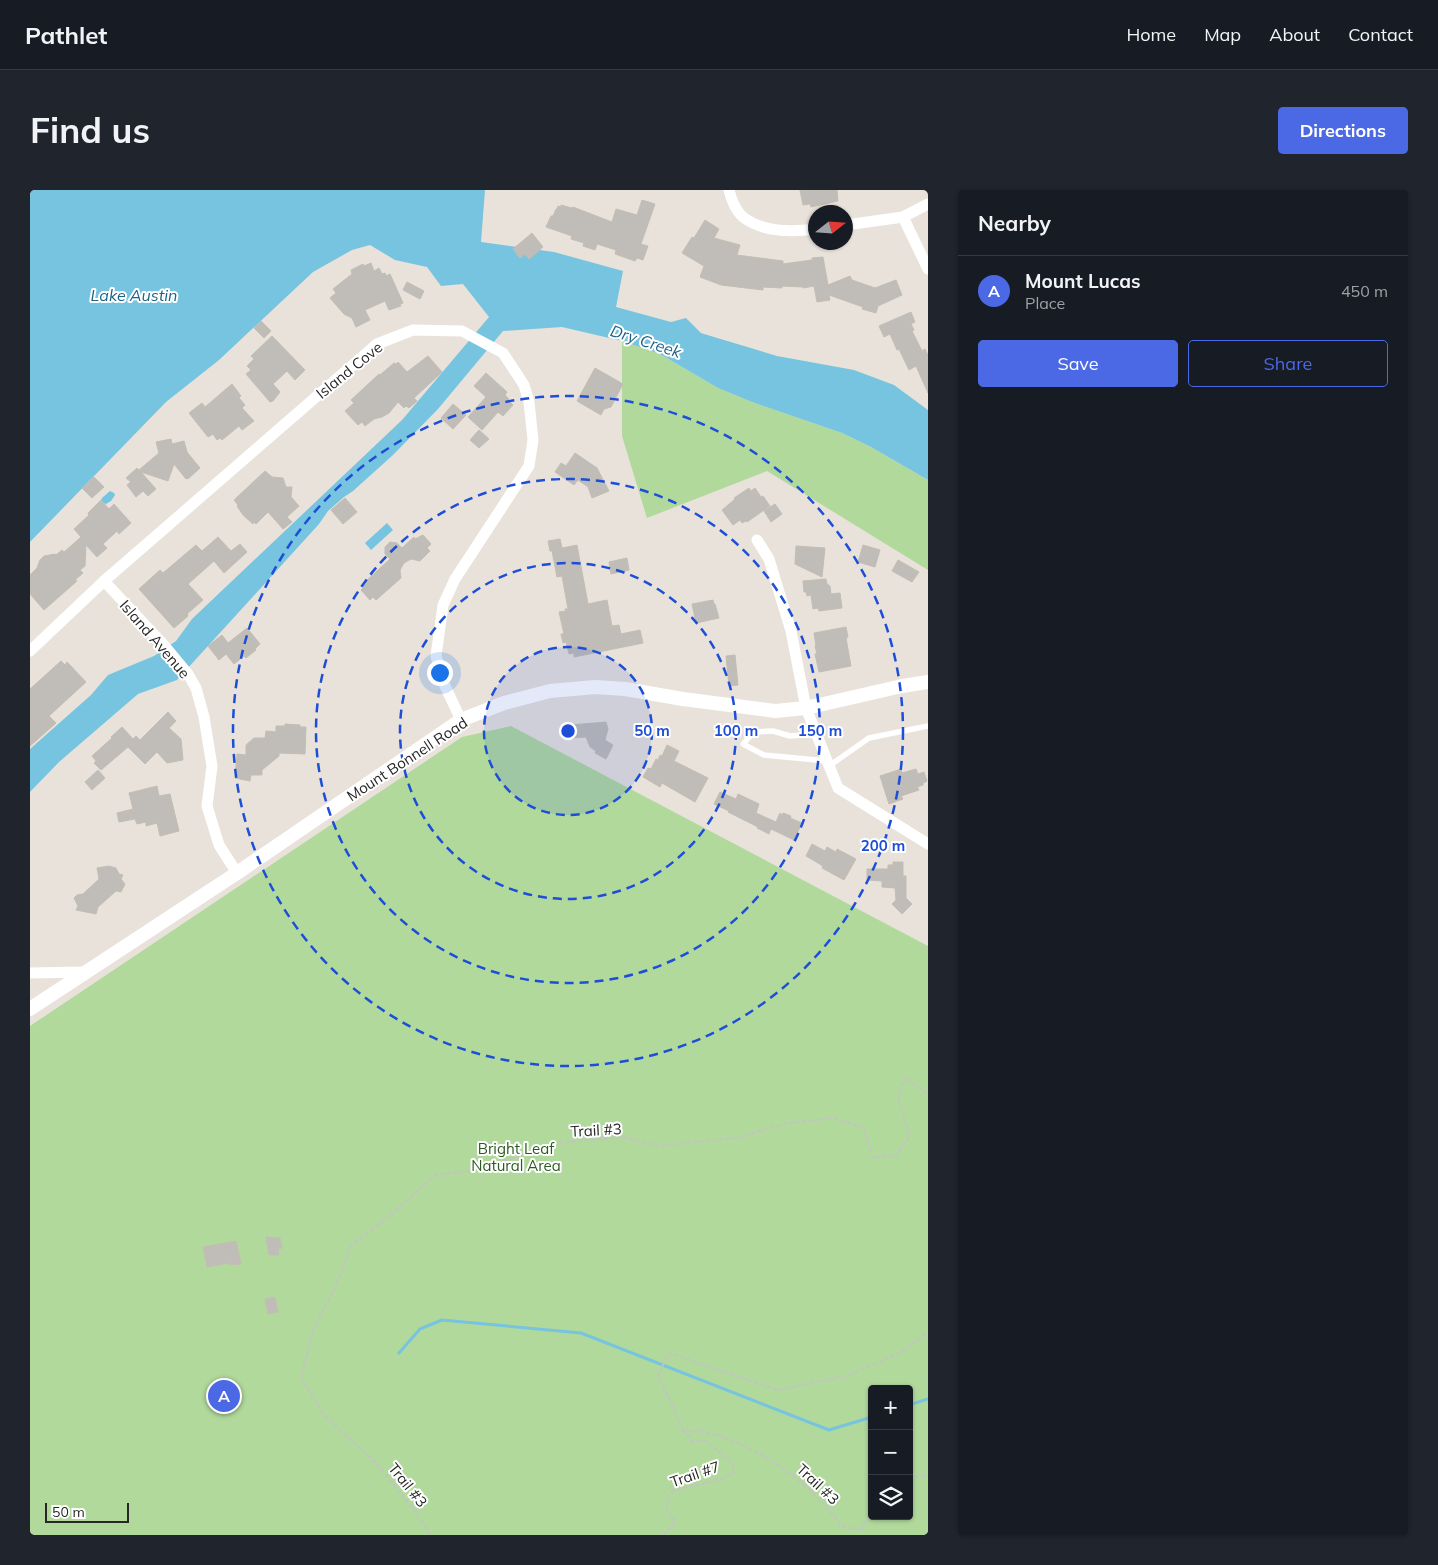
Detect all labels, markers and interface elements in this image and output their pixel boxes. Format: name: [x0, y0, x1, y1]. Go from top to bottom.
text: Pathlet: [25, 20, 107, 50]
text: Home: [1126, 23, 1176, 46]
text: Map: [1204, 23, 1241, 46]
text: About: [1269, 23, 1320, 46]
text: Contact: [1348, 23, 1413, 46]
button: Directions: [1278, 107, 1408, 154]
text: Find us: [30, 108, 150, 152]
north arrow: [808, 205, 853, 250]
text: Nearby: [978, 210, 1051, 236]
text: Mount Lucas: [1025, 269, 1141, 293]
text: A: [988, 281, 1000, 301]
text: 450 m: [1341, 281, 1388, 301]
water label: Lake Austin: [91, 285, 177, 305]
text: Place: [1025, 293, 1065, 313]
water label: Dry Creek: [608, 320, 685, 362]
street label: Island Cove: [312, 338, 386, 402]
button: Save: [978, 340, 1178, 387]
button: Share: [1188, 340, 1388, 387]
street label: Island Avenue: [116, 596, 194, 682]
your location: [427, 660, 453, 686]
street label: Mount Bonnell Road: [343, 713, 471, 805]
text: 50 m: [634, 721, 670, 740]
text: 100 m: [714, 721, 758, 740]
text: 150 m: [798, 721, 842, 740]
centre of rings: [559, 722, 577, 740]
text: 200 m: [861, 836, 905, 855]
street label: Trail #3: [570, 1119, 622, 1141]
park label: Bright Leaf Natural Area: [471, 1139, 561, 1175]
pin: A: [208, 1377, 240, 1415]
map controls: [868, 1385, 913, 1520]
button: +: [868, 1385, 913, 1430]
button: −: [868, 1430, 913, 1475]
street label: Trail #7: [668, 1457, 722, 1491]
street label: Trail #3: [384, 1459, 432, 1511]
street label: Trail #3: [793, 1460, 843, 1508]
button: layers: [868, 1475, 913, 1520]
scale bar: [45, 1500, 129, 1523]
text: 50 m: [52, 1503, 85, 1521]

